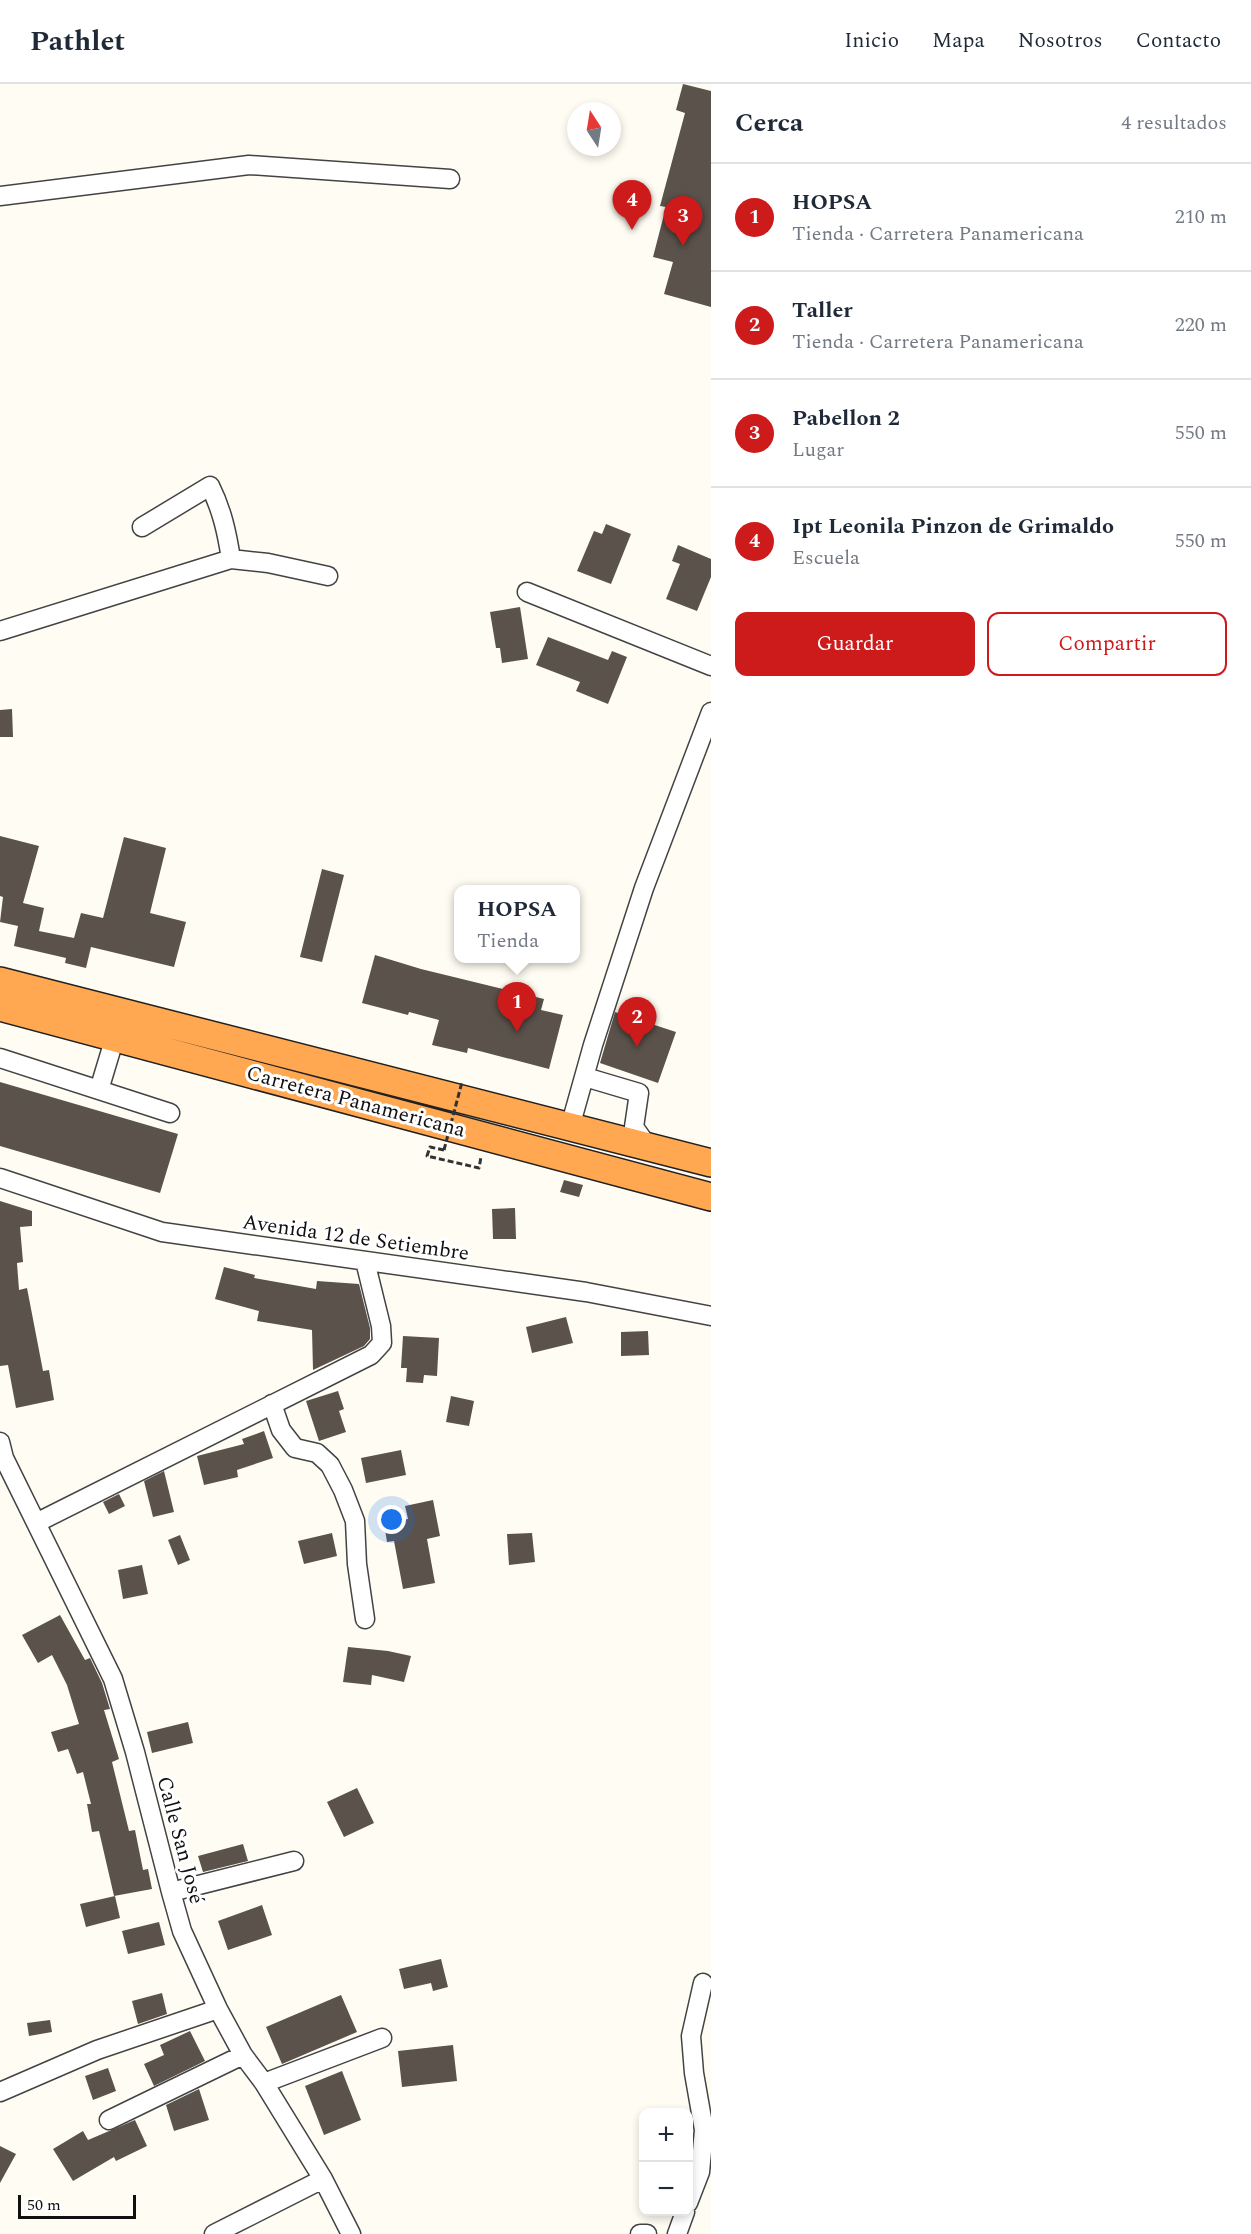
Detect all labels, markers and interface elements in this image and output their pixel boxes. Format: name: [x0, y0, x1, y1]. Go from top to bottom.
text: Pathlet: [30, 20, 125, 63]
text: Inicio: [844, 25, 899, 57]
text: Mapa: [932, 25, 985, 57]
text: Nosotros: [1018, 25, 1103, 57]
text: Contacto: [1136, 25, 1221, 57]
north arrow: [567, 102, 621, 156]
text: Cerca: [735, 103, 803, 143]
text: 4 resultados: [1121, 108, 1227, 138]
pin: 4: [612, 180, 652, 230]
text: HOPSA: [792, 186, 872, 219]
pin: 3: [664, 196, 702, 246]
text: 1: [749, 202, 760, 232]
text: 210 m: [1175, 202, 1227, 232]
text: Tienda · Carretera Panamericana: [792, 219, 1084, 249]
text: Taller: [792, 294, 853, 327]
text: 2: [749, 310, 760, 340]
text: 220 m: [1175, 310, 1227, 340]
text: Tienda · Carretera Panamericana: [792, 327, 1084, 357]
text: Pabellon 2: [792, 402, 900, 435]
text: 3: [749, 418, 760, 448]
text: 550 m: [1175, 418, 1227, 448]
text: Lugar: [792, 435, 844, 465]
text: Ipt Leonila Pinzon de Grimaldo: [792, 510, 1114, 543]
text: 4: [749, 526, 760, 556]
text: 550 m: [1175, 526, 1227, 556]
text: Escuela: [792, 543, 860, 573]
button: Guardar: [735, 612, 975, 676]
button: Compartir: [987, 612, 1227, 676]
popup: [454, 885, 580, 963]
text: HOPSA: [477, 893, 557, 926]
text: Tienda: [477, 926, 539, 956]
pin: 1: [498, 982, 536, 1032]
pin: 2: [618, 998, 656, 1047]
street label: Carretera Panamericana: [243, 1057, 469, 1147]
street label: Avenida 12 de Setiembre: [240, 1206, 471, 1270]
your location: [377, 1505, 406, 1534]
street label: Calle San José: [148, 1773, 212, 1908]
map controls: [639, 2108, 693, 2216]
button: +: [639, 2108, 693, 2162]
button: −: [639, 2162, 693, 2216]
scale bar: [18, 2192, 136, 2220]
text: 50 m: [27, 2193, 61, 2217]

